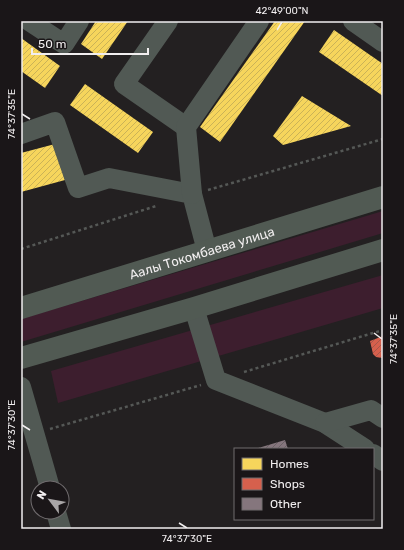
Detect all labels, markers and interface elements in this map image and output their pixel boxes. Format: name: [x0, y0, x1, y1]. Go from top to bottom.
text: 42°49'00"N: [255, 5, 309, 17]
scale bar: [32, 30, 148, 56]
text: 50 m: [38, 37, 66, 51]
text: 74°37'35"E: [6, 89, 18, 139]
street label: Аалы Токомбаева улица: [127, 223, 276, 282]
text: 74°37'35"E: [388, 314, 400, 364]
text: 74°37'30"E: [6, 400, 18, 450]
legend: [234, 448, 374, 520]
text: Homes: [270, 457, 309, 471]
text: Shops: [270, 477, 305, 491]
north arrow: [30, 480, 70, 520]
text: N: [34, 488, 50, 502]
text: Other: [270, 497, 302, 511]
text: 74°37'30"E: [162, 533, 212, 545]

